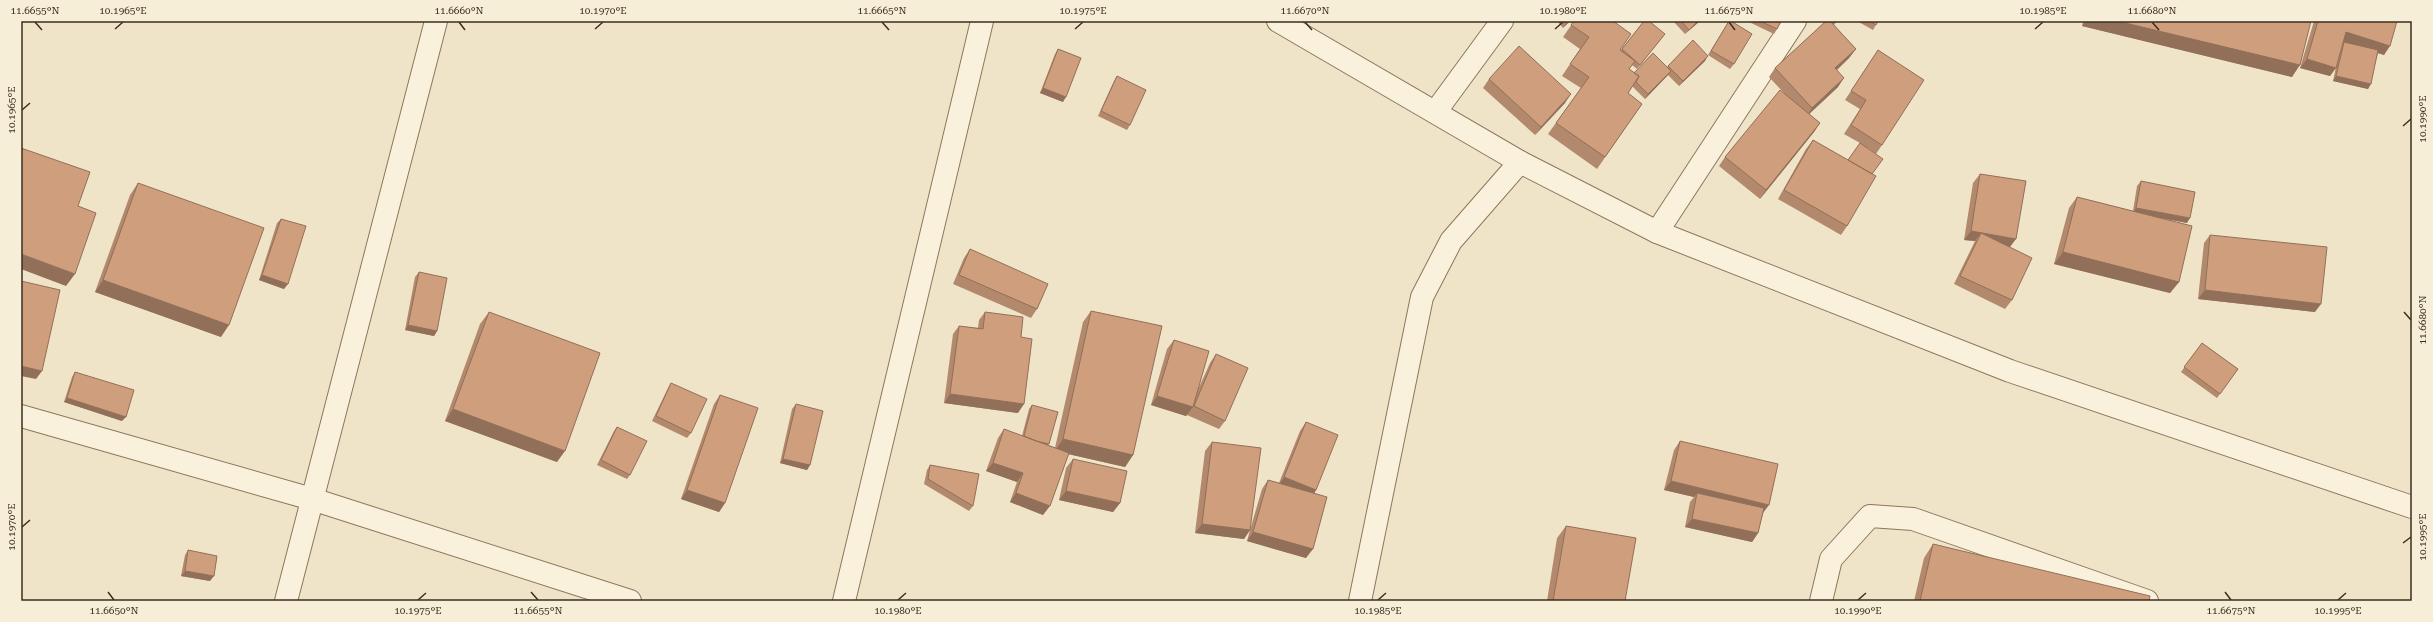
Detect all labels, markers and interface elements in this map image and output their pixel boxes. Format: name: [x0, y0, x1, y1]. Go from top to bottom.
text: 11.6655°N: [10, 5, 60, 16]
text: 10.1965°E: [99, 5, 147, 16]
text: 11.6660°N: [434, 5, 484, 16]
text: 10.1970°E: [579, 5, 627, 16]
text: 11.6665°N: [857, 5, 907, 16]
text: 10.1975°E: [1059, 5, 1107, 16]
text: 11.6670°N: [1280, 5, 1330, 16]
text: 10.1980°E: [1539, 5, 1587, 16]
text: 11.6675°N: [1704, 5, 1754, 16]
text: 10.1985°E: [2019, 5, 2067, 16]
text: 11.6680°N: [2127, 5, 2177, 16]
text: 10.1965°E: [6, 86, 17, 134]
text: 10.1990°E: [2417, 95, 2428, 143]
text: 11.6680°N: [2417, 295, 2428, 345]
text: 10.1970°E: [6, 503, 17, 551]
text: 10.1995°E: [2417, 513, 2428, 561]
text: 11.6650°N: [89, 605, 139, 616]
text: 10.1975°E: [394, 605, 442, 616]
text: 11.6655°N: [513, 605, 563, 616]
text: 10.1980°E: [874, 605, 922, 616]
text: 10.1985°E: [1354, 605, 1402, 616]
text: 10.1990°E: [1834, 605, 1882, 616]
text: 11.6675°N: [2206, 605, 2256, 616]
text: 10.1995°E: [2314, 605, 2362, 616]

